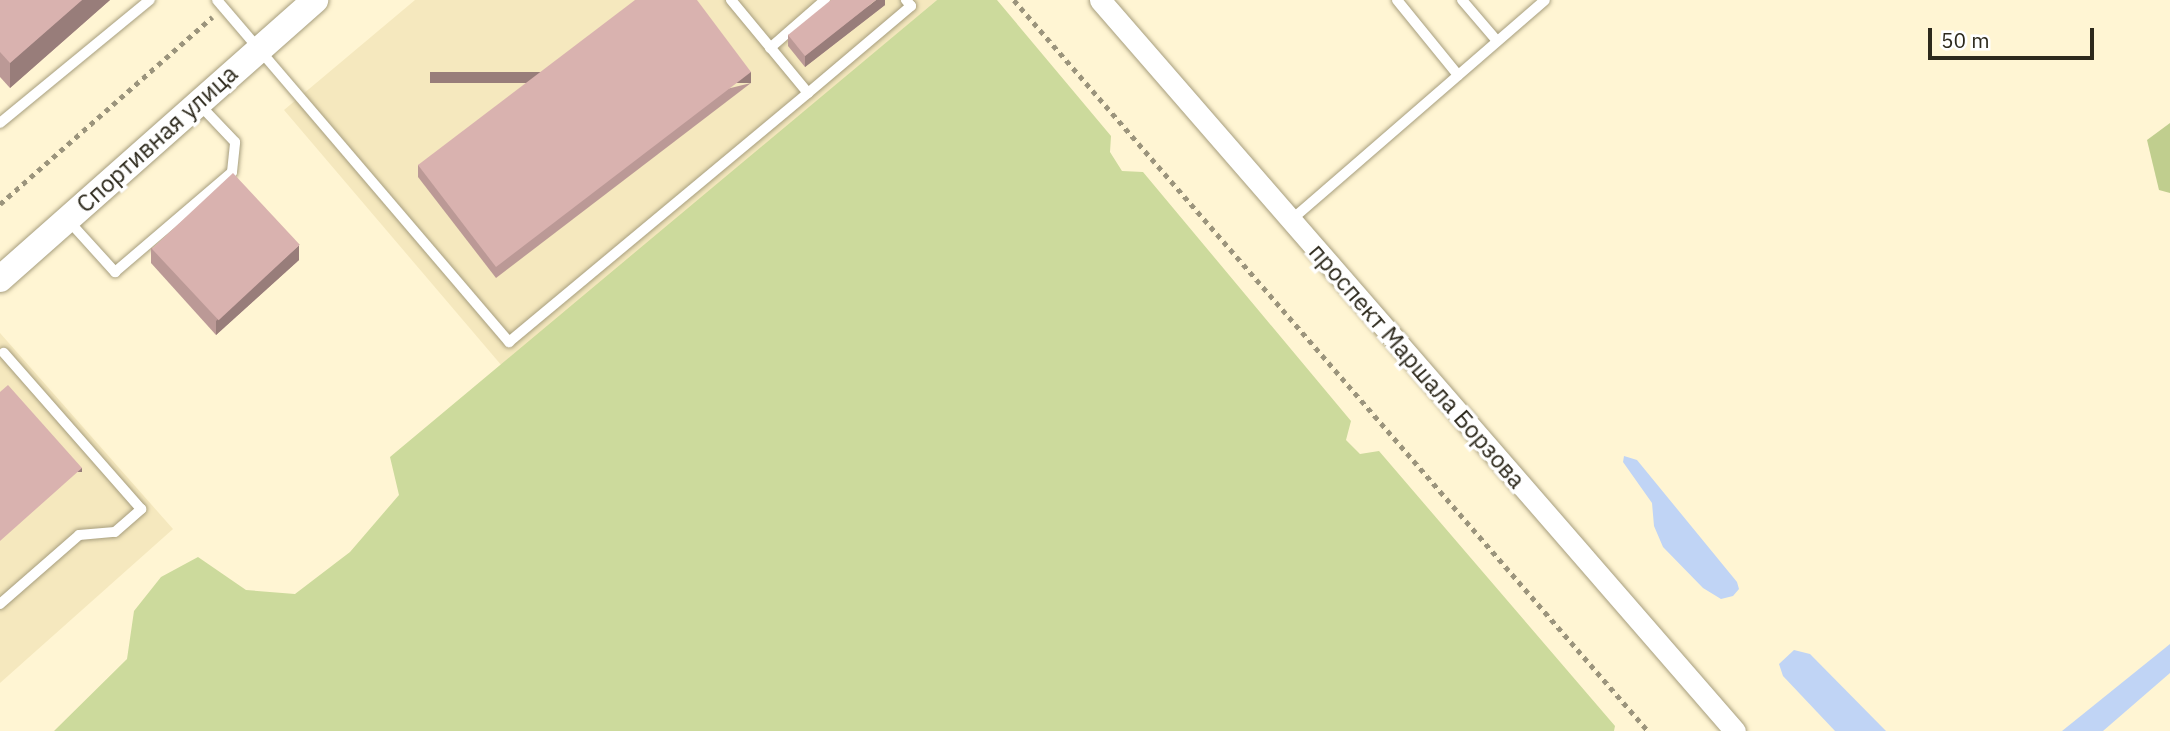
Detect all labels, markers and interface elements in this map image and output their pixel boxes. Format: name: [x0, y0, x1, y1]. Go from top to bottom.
scale bar: [1932, 14, 2098, 58]
text: 50 m: [1941, 26, 1990, 54]
street label: Спортивная улица: [71, 59, 243, 219]
street label: проспект Маршала Борзова: [1303, 238, 1531, 494]

